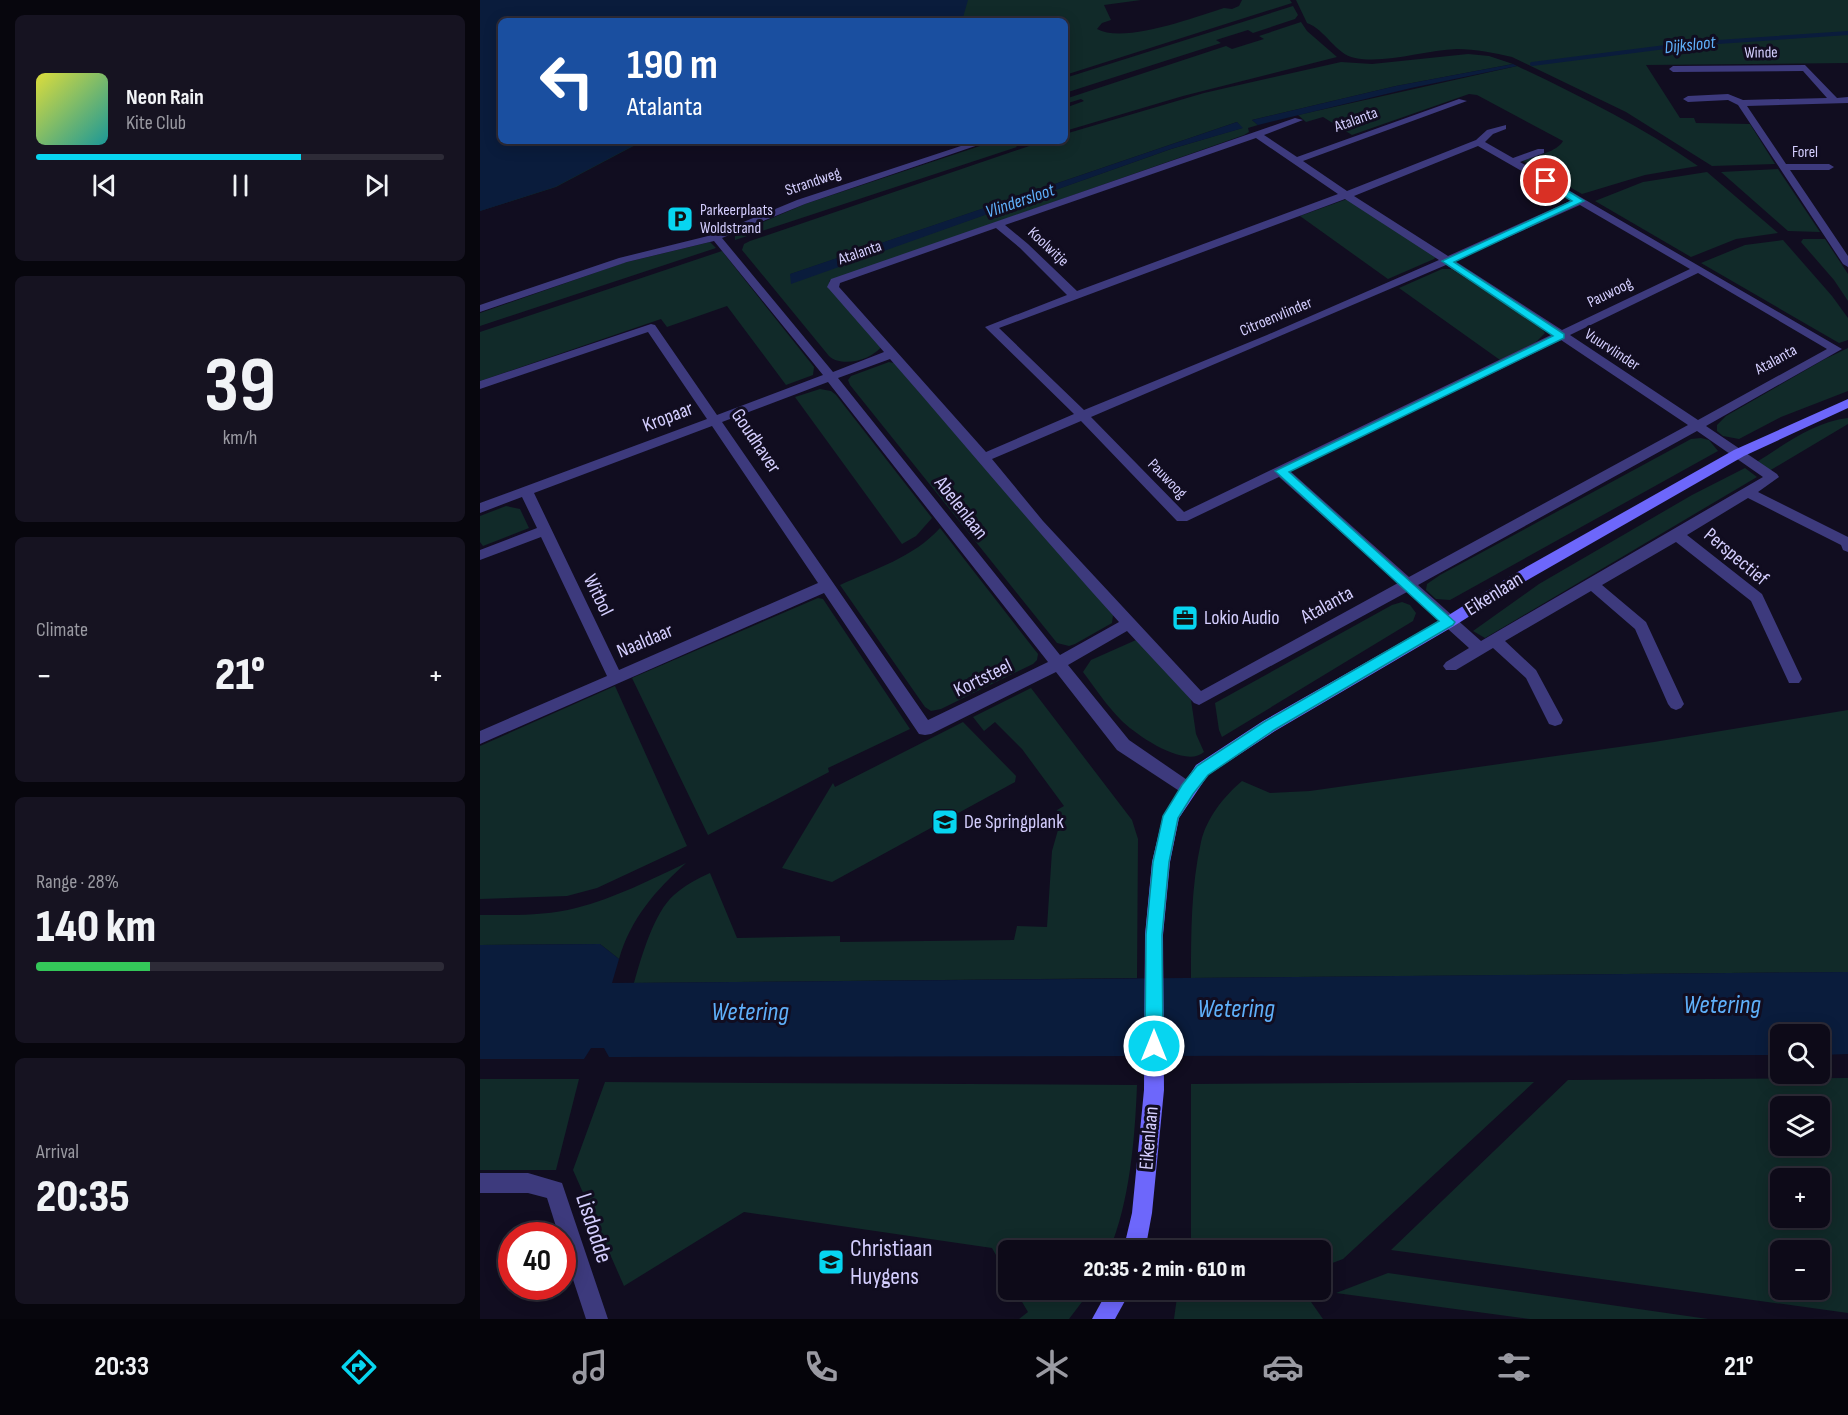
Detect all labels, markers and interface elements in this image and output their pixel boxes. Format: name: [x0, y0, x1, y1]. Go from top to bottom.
water label: Dijksloot: [1663, 32, 1717, 58]
text: 190 m: [627, 40, 718, 91]
icon: left: [528, 42, 606, 120]
street label: Winde: [1744, 43, 1778, 63]
text: Neon Rain: [126, 84, 204, 111]
text: Atalanta: [627, 91, 703, 123]
street label: Atalanta: [1331, 103, 1380, 137]
text: Kite Club: [126, 111, 186, 135]
street label: Forel: [1792, 143, 1818, 162]
pin: [1520, 155, 1571, 206]
street label: Strandweg: [783, 164, 843, 200]
icon: arrive: [1529, 164, 1562, 197]
icon: previous: [88, 169, 121, 202]
icon: pause: [224, 169, 257, 202]
icon: next: [360, 169, 393, 202]
water label: Vlindersloot: [983, 179, 1058, 223]
place label: Parkeerplaats Woldstrand: [700, 201, 773, 238]
parking icon: Parkeerplaats Woldstrand: [665, 204, 695, 234]
street label: Koolwitje: [1023, 223, 1073, 271]
street label: Atalanta: [835, 237, 884, 270]
street label: Pauwoog: [1584, 274, 1636, 312]
street label: Citroenvlinder: [1237, 293, 1315, 341]
street label: Vuurvlinder: [1581, 325, 1644, 375]
text: 39: [204, 340, 276, 433]
street label: Atalanta: [1751, 341, 1800, 380]
street label: Kropaar: [639, 396, 697, 438]
street label: Goudhaver: [726, 404, 786, 478]
text: km/h: [223, 426, 257, 450]
street label: Pauwoog: [1144, 455, 1190, 503]
street label: Abelenlaan: [928, 471, 993, 544]
street label: Perspectief: [1699, 523, 1773, 591]
street label: Eikenlaan: [1461, 567, 1527, 621]
street label: Witbol: [578, 570, 618, 620]
street label: Atalanta: [1296, 581, 1357, 630]
office icon: Lokio Audio: [1170, 603, 1200, 633]
place label: Lokio Audio: [1204, 606, 1280, 630]
text: Climate: [36, 618, 88, 642]
street label: Naaldaar: [613, 618, 677, 664]
text: 21°: [215, 648, 265, 703]
street label: Kortsteel: [950, 654, 1016, 702]
text: −: [36, 656, 52, 696]
text: +: [428, 656, 444, 696]
school or university icon: De Springplank: [930, 807, 960, 837]
place label: De Springplank: [964, 810, 1064, 834]
text: Range · 28%: [36, 870, 119, 894]
text: 140 km: [36, 900, 156, 955]
water label: Wetering: [1683, 990, 1761, 1021]
water label: Wetering: [1197, 994, 1275, 1025]
water label: Wetering: [711, 997, 789, 1028]
position arrow: [1122, 1014, 1186, 1078]
map controls: [1770, 1024, 1830, 1300]
button: search: [1770, 1024, 1830, 1084]
button: layers: [1770, 1096, 1830, 1156]
street label: Eikenlaan: [1134, 1105, 1164, 1171]
text: Arrival: [36, 1140, 79, 1164]
button: +: [1770, 1168, 1830, 1228]
text: 20:35: [36, 1170, 130, 1225]
street label: Lisdodde: [569, 1189, 619, 1267]
speed limit sign: 40: [498, 1222, 576, 1300]
place label: Christiaan Huygens: [850, 1234, 932, 1291]
button: −: [1770, 1240, 1830, 1300]
school or university icon: Christiaan Huygens: [816, 1247, 846, 1277]
text: 20:35 · 2 min · 610 m: [1084, 1256, 1245, 1283]
icon: directions: [338, 1346, 380, 1388]
icon: music: [569, 1346, 611, 1388]
icon: phone: [800, 1346, 842, 1388]
icon: climate: [1031, 1346, 1073, 1388]
icon: car: [1262, 1346, 1304, 1388]
icon: filters: [1493, 1346, 1535, 1388]
text: 20:33: [95, 1351, 149, 1383]
text: 21°: [1724, 1351, 1753, 1383]

